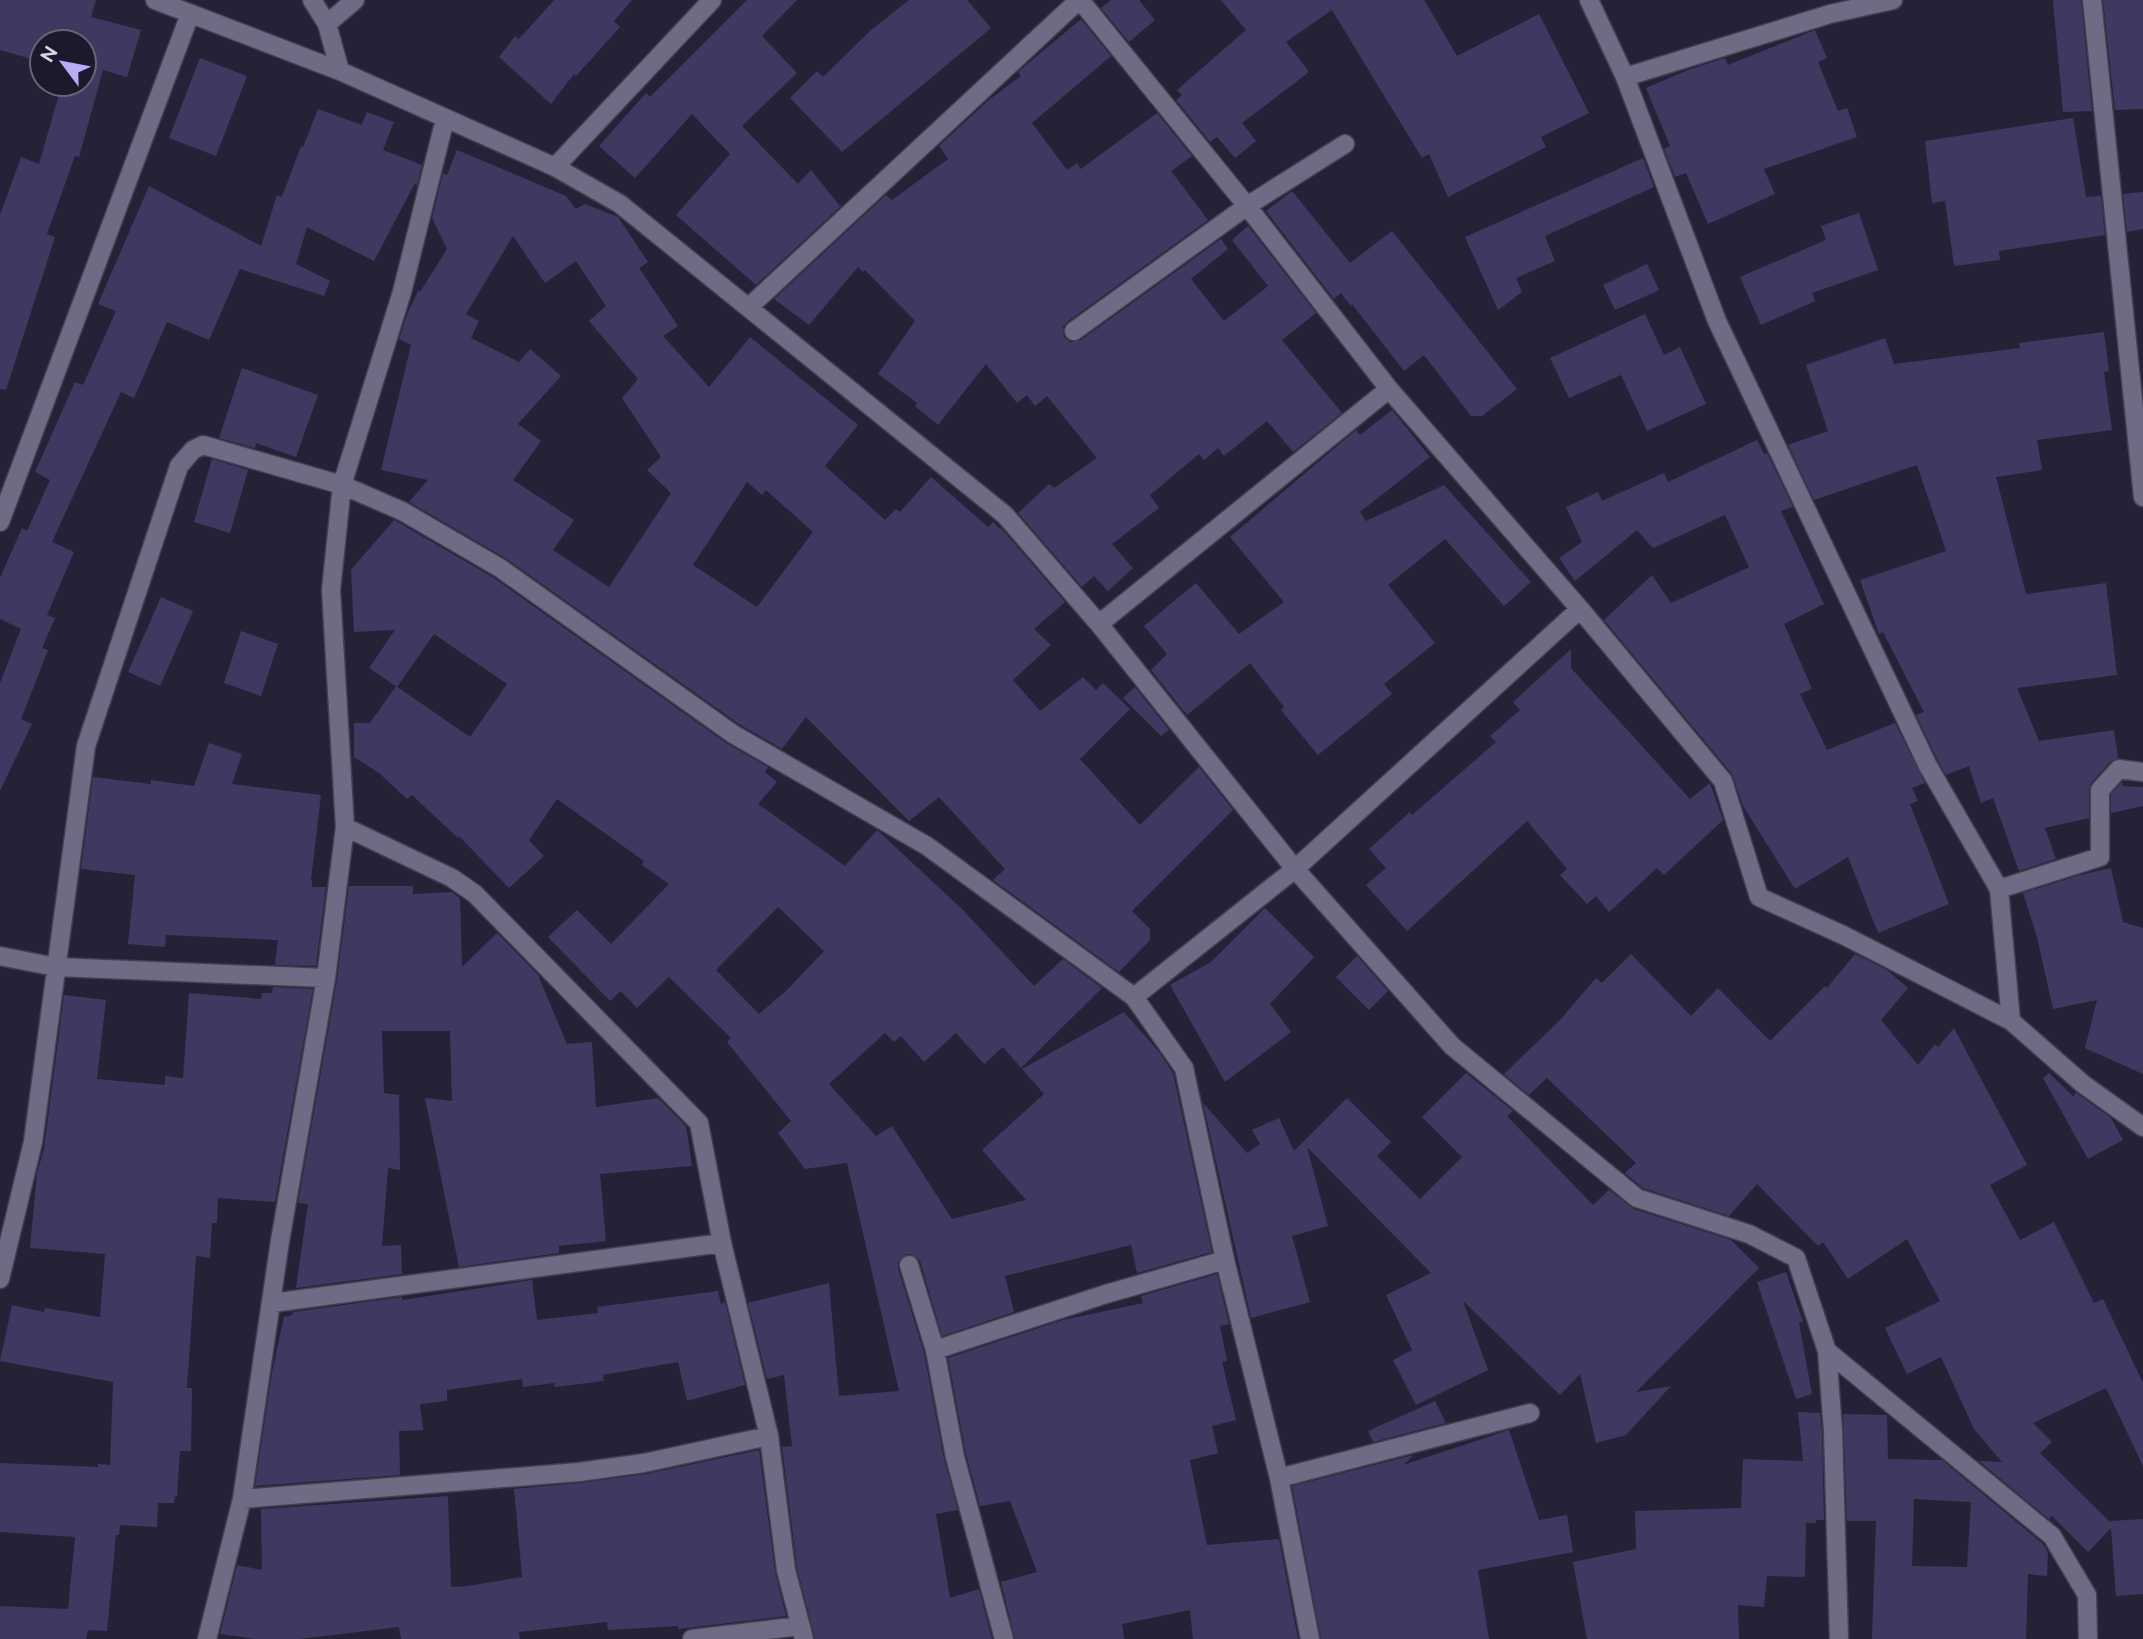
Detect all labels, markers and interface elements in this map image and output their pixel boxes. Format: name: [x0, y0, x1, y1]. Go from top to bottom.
north arrow: [28, 28, 98, 98]
text: N: [35, 42, 62, 66]

